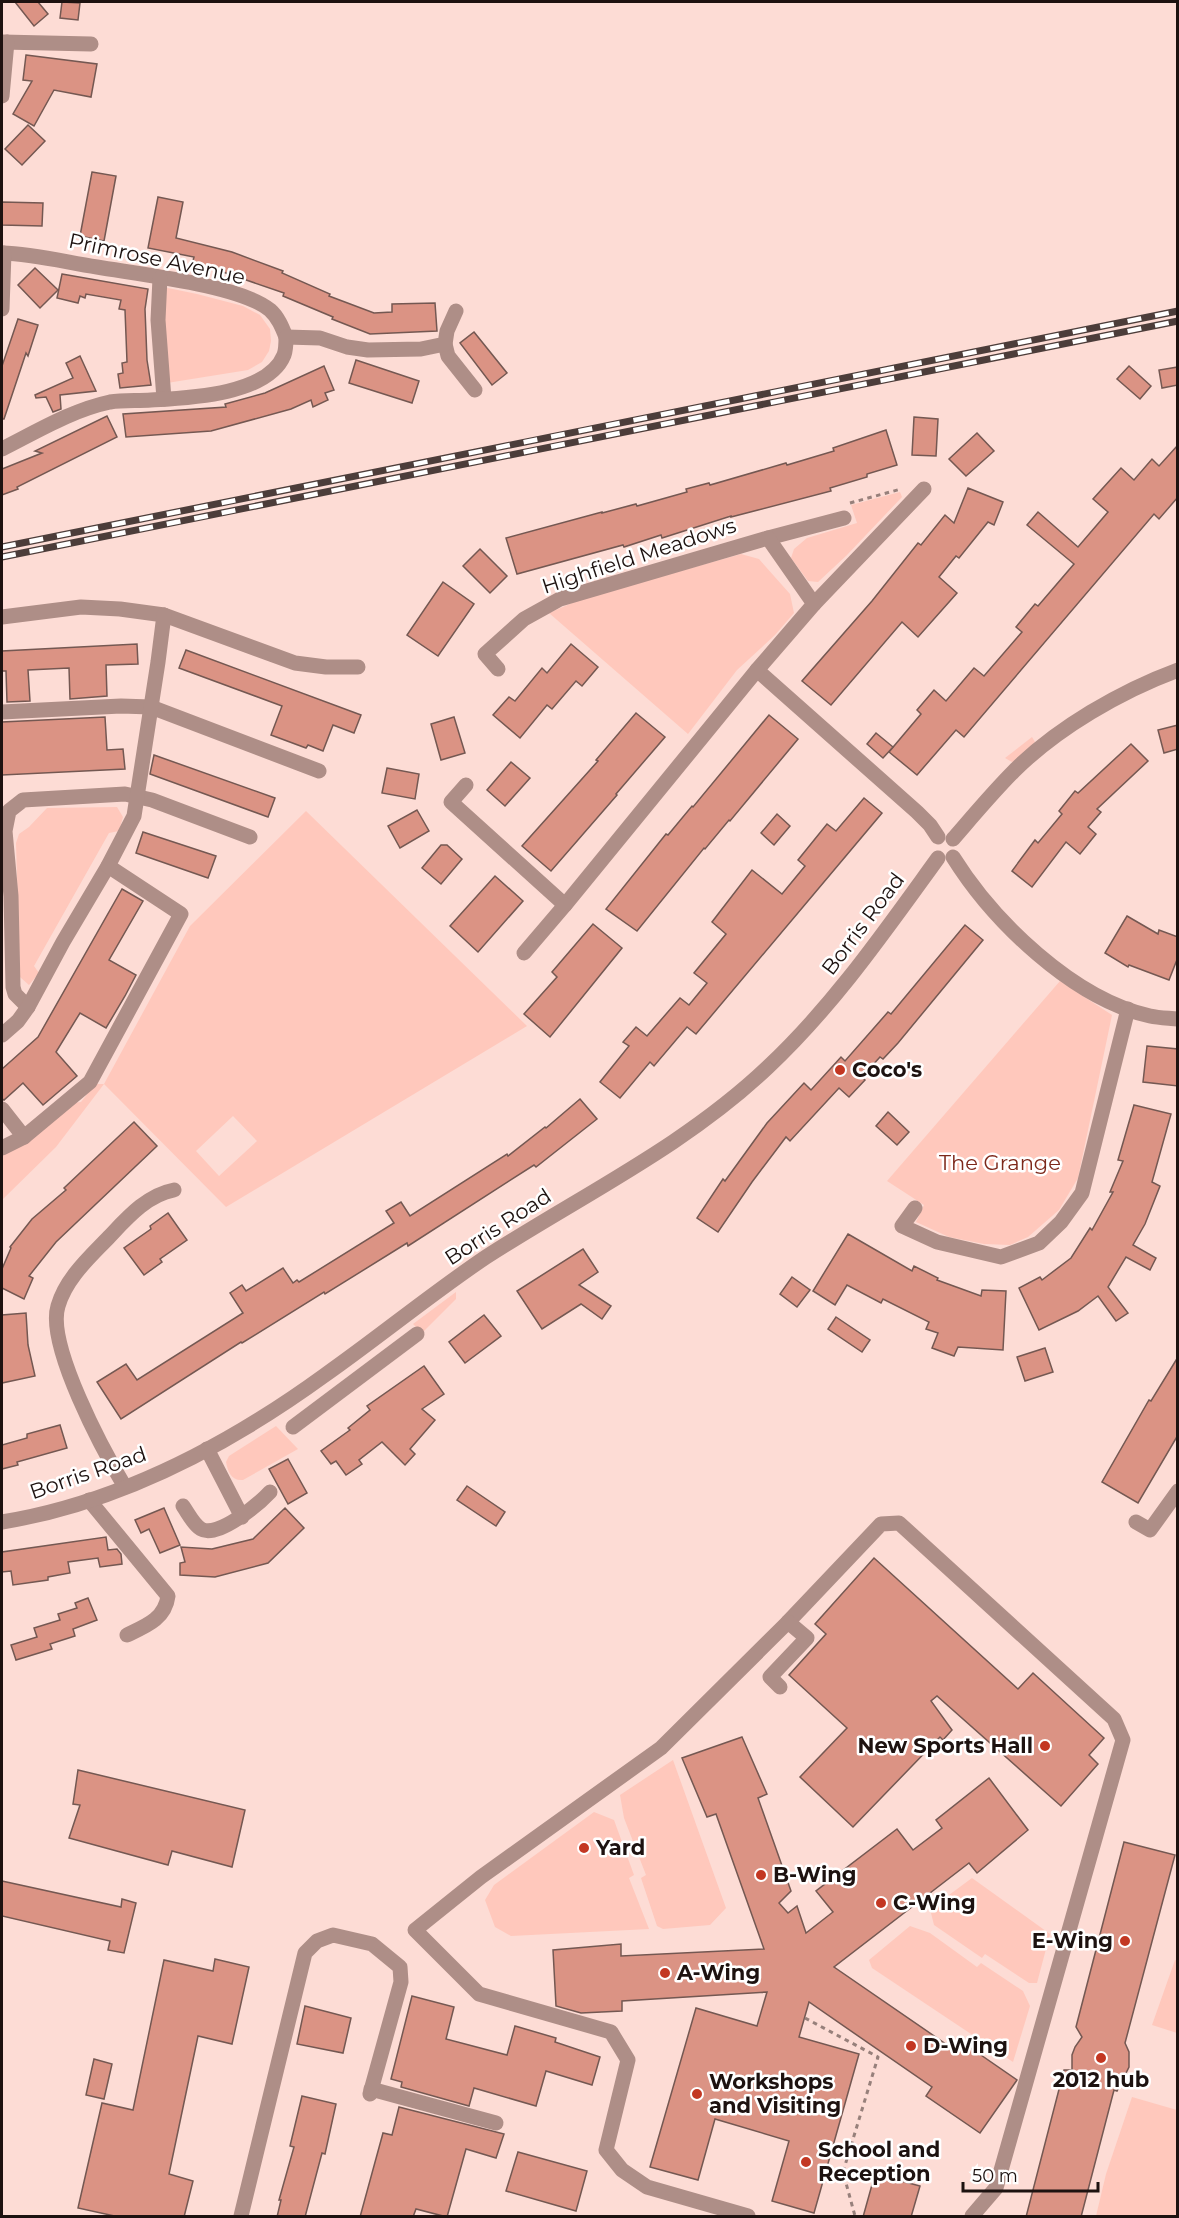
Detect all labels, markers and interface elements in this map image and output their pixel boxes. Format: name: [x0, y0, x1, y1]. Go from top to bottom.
street label: Primrose Avenue: [67, 228, 248, 289]
street label: Highfield Meadows: [539, 512, 739, 599]
street label: Borris Road: [816, 868, 909, 980]
place label: Coco's: [852, 1057, 922, 1082]
marker: Coco's: [833, 1063, 847, 1077]
park label: The Grange: [939, 1150, 1061, 1175]
street label: Borris Road: [440, 1183, 556, 1270]
street label: Borris Road: [26, 1441, 150, 1504]
place label: New Sports Hall: [858, 1733, 1033, 1758]
marker: New Sports Hall: [1038, 1739, 1052, 1753]
place label: Yard: [595, 1835, 645, 1860]
marker: Yard: [577, 1841, 591, 1855]
place label: B-Wing: [773, 1862, 857, 1887]
marker: B-Wing: [754, 1868, 768, 1882]
place label: C-Wing: [893, 1890, 976, 1915]
marker: C-Wing: [874, 1896, 888, 1910]
place label: E-Wing: [1032, 1928, 1113, 1953]
marker: E-Wing: [1118, 1934, 1132, 1948]
place label: A-Wing: [676, 1960, 760, 1985]
marker: A-Wing: [658, 1966, 672, 1980]
place label: D-Wing: [923, 2033, 1008, 2058]
marker: D-Wing: [904, 2039, 918, 2053]
marker: 2012 hub: [1094, 2051, 1108, 2065]
place label: 2012 hub: [1053, 2067, 1149, 2092]
place label: Workshops and Visiting: [709, 2069, 841, 2118]
marker: Workshops and Visiting: [690, 2087, 704, 2101]
place label: School and Reception: [818, 2137, 940, 2186]
marker: School and Reception: [799, 2155, 813, 2169]
scale bar: [963, 2155, 1098, 2193]
text: 50 m: [972, 2165, 1018, 2187]

